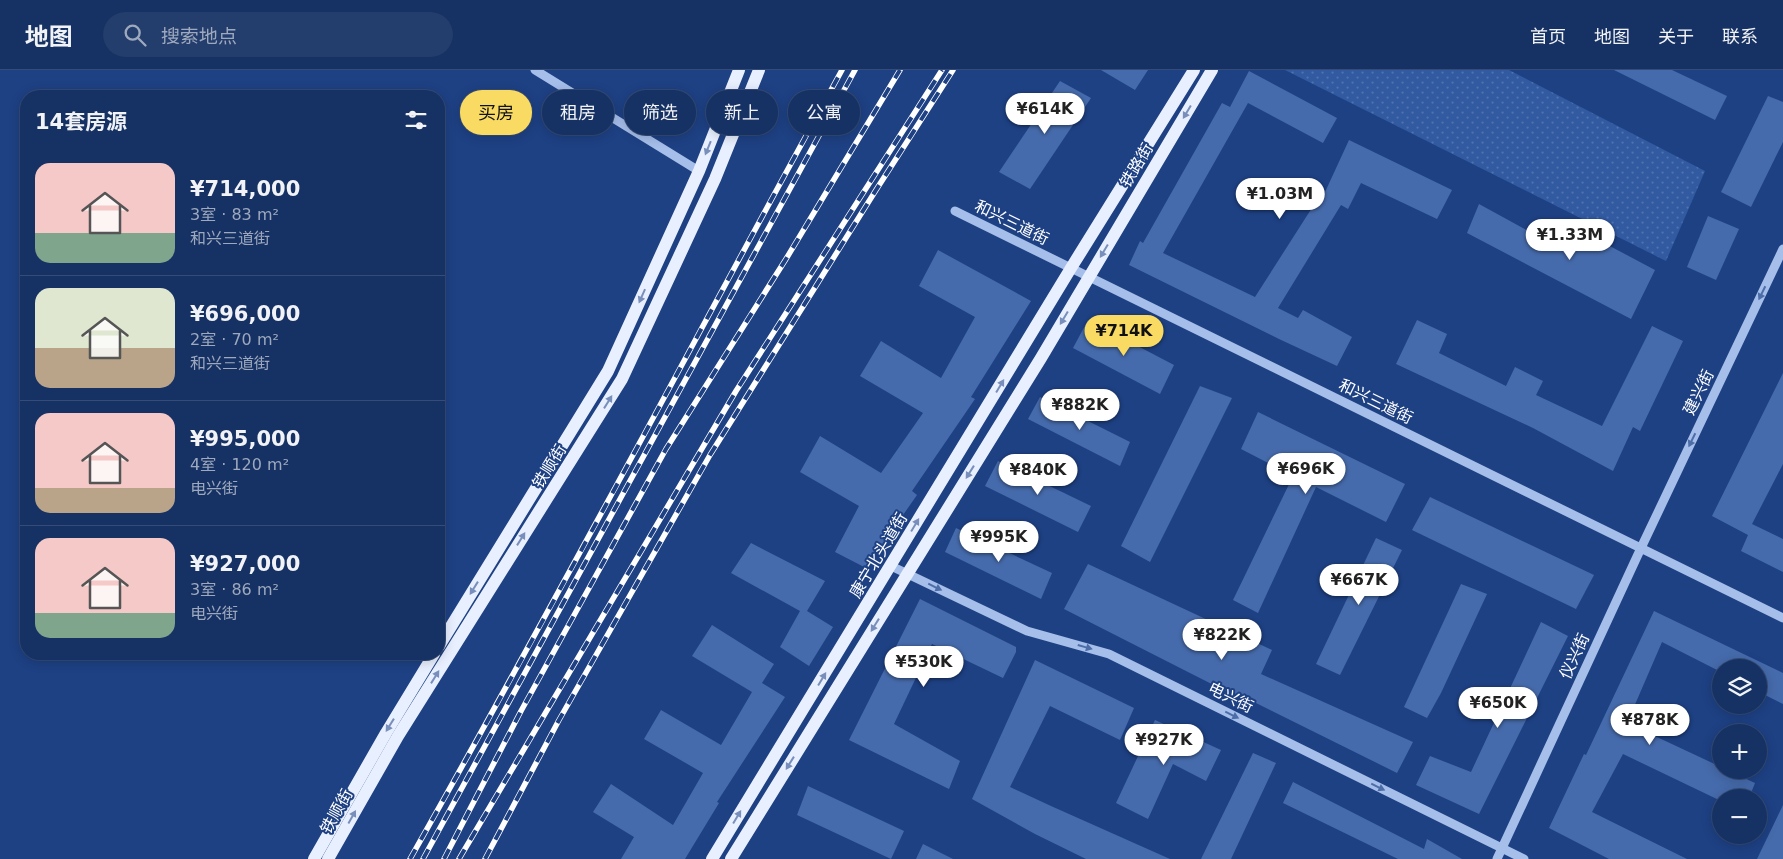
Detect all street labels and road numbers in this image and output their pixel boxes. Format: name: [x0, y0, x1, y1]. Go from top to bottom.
street label: 铁路街: [1116, 140, 1157, 191]
street label: 和兴三道街: [972, 196, 1052, 249]
street label: 建兴街: [1679, 366, 1718, 418]
street label: 和兴三道街: [1336, 375, 1416, 428]
street label: 铁顺街: [529, 441, 570, 492]
street label: 康宁北头道街: [846, 509, 911, 601]
street label: 仪兴街: [1556, 630, 1593, 682]
street label: 电兴街: [1205, 678, 1257, 717]
street label: 铁顺街: [316, 786, 356, 837]

